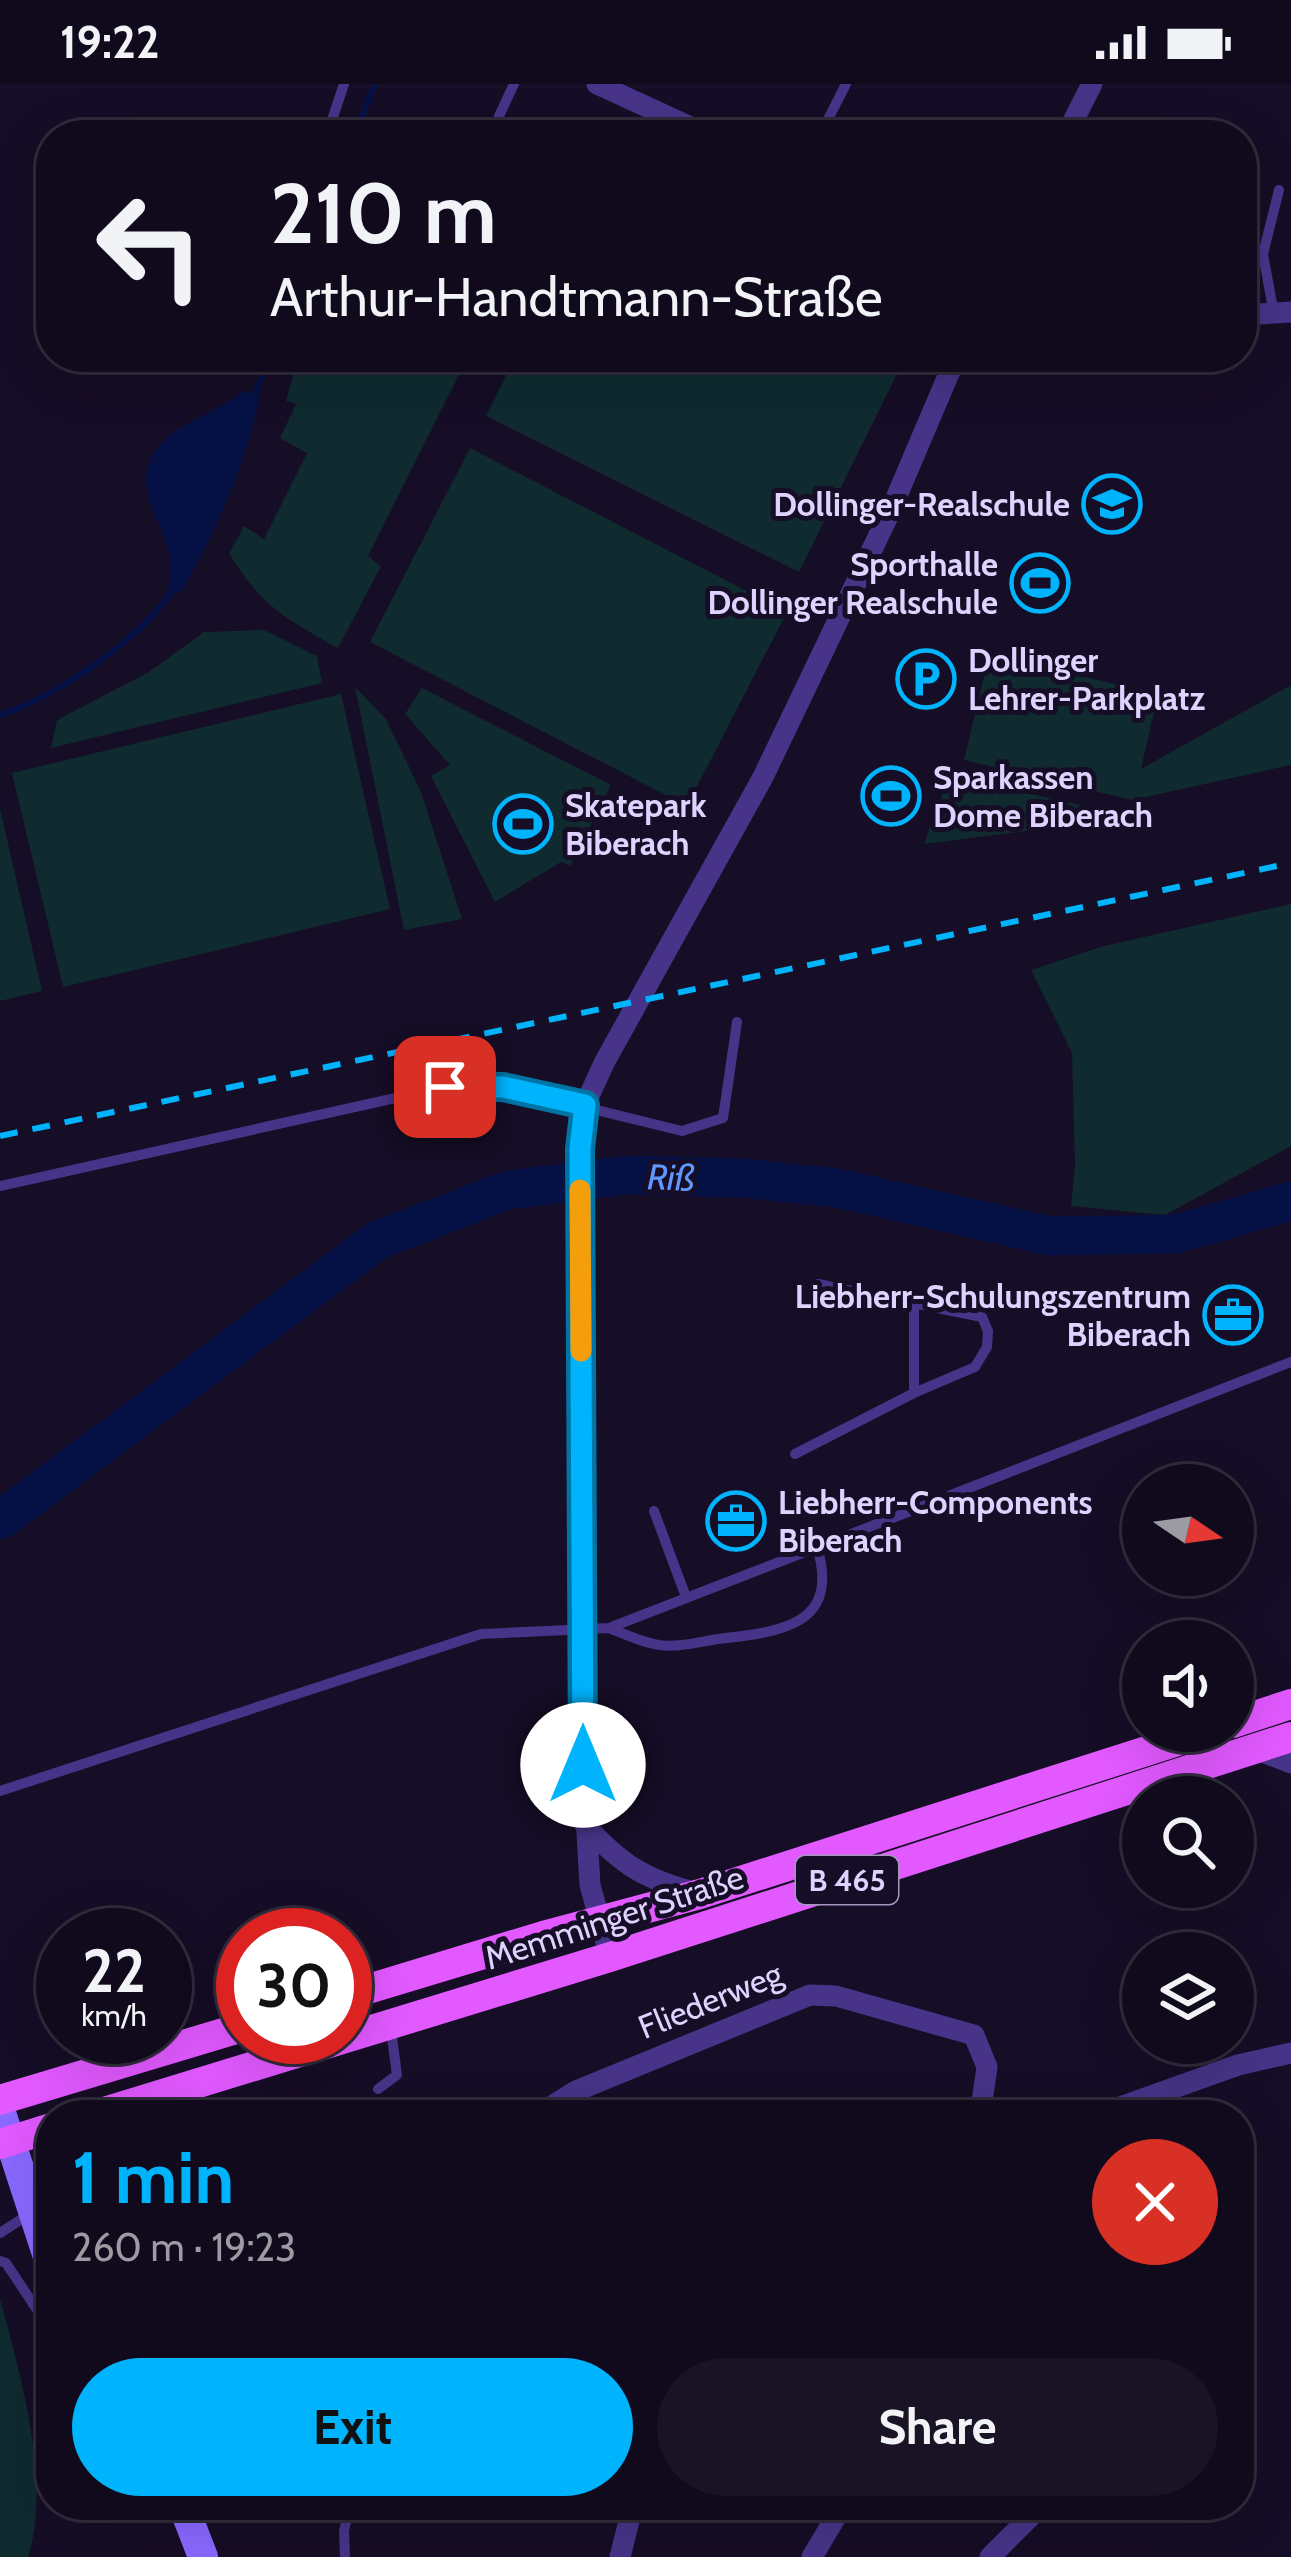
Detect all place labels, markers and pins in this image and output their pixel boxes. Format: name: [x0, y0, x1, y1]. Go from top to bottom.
school or university icon: Dollinger-Realschule: [1081, 473, 1143, 535]
place label: Dollinger-Realschule: [773, 484, 1070, 524]
place label: Sporthalle Dollinger Realschule: [708, 544, 998, 622]
sports icon: Sporthalle Dollinger Realschule: [1009, 552, 1071, 614]
place label: Dollinger Lehrer-Parkplatz: [968, 640, 1205, 718]
parking icon: Dollinger Lehrer-Parkplatz: [895, 648, 957, 710]
place label: Sparkassen Dome Biberach: [933, 757, 1153, 835]
sports icon: Sparkassen Dome Biberach: [860, 765, 922, 827]
place label: Skatepark Biberach: [565, 785, 707, 863]
sports icon: Skatepark Biberach: [492, 793, 554, 855]
pin: [394, 1036, 496, 1138]
place label: Liebherr-Schulungszentrum Biberach: [795, 1276, 1191, 1354]
office icon: Liebherr-Schulungszentrum Biberach: [1202, 1284, 1264, 1346]
place label: Liebherr-Components Biberach: [778, 1482, 1093, 1560]
office icon: Liebherr-Components Biberach: [705, 1490, 767, 1552]

